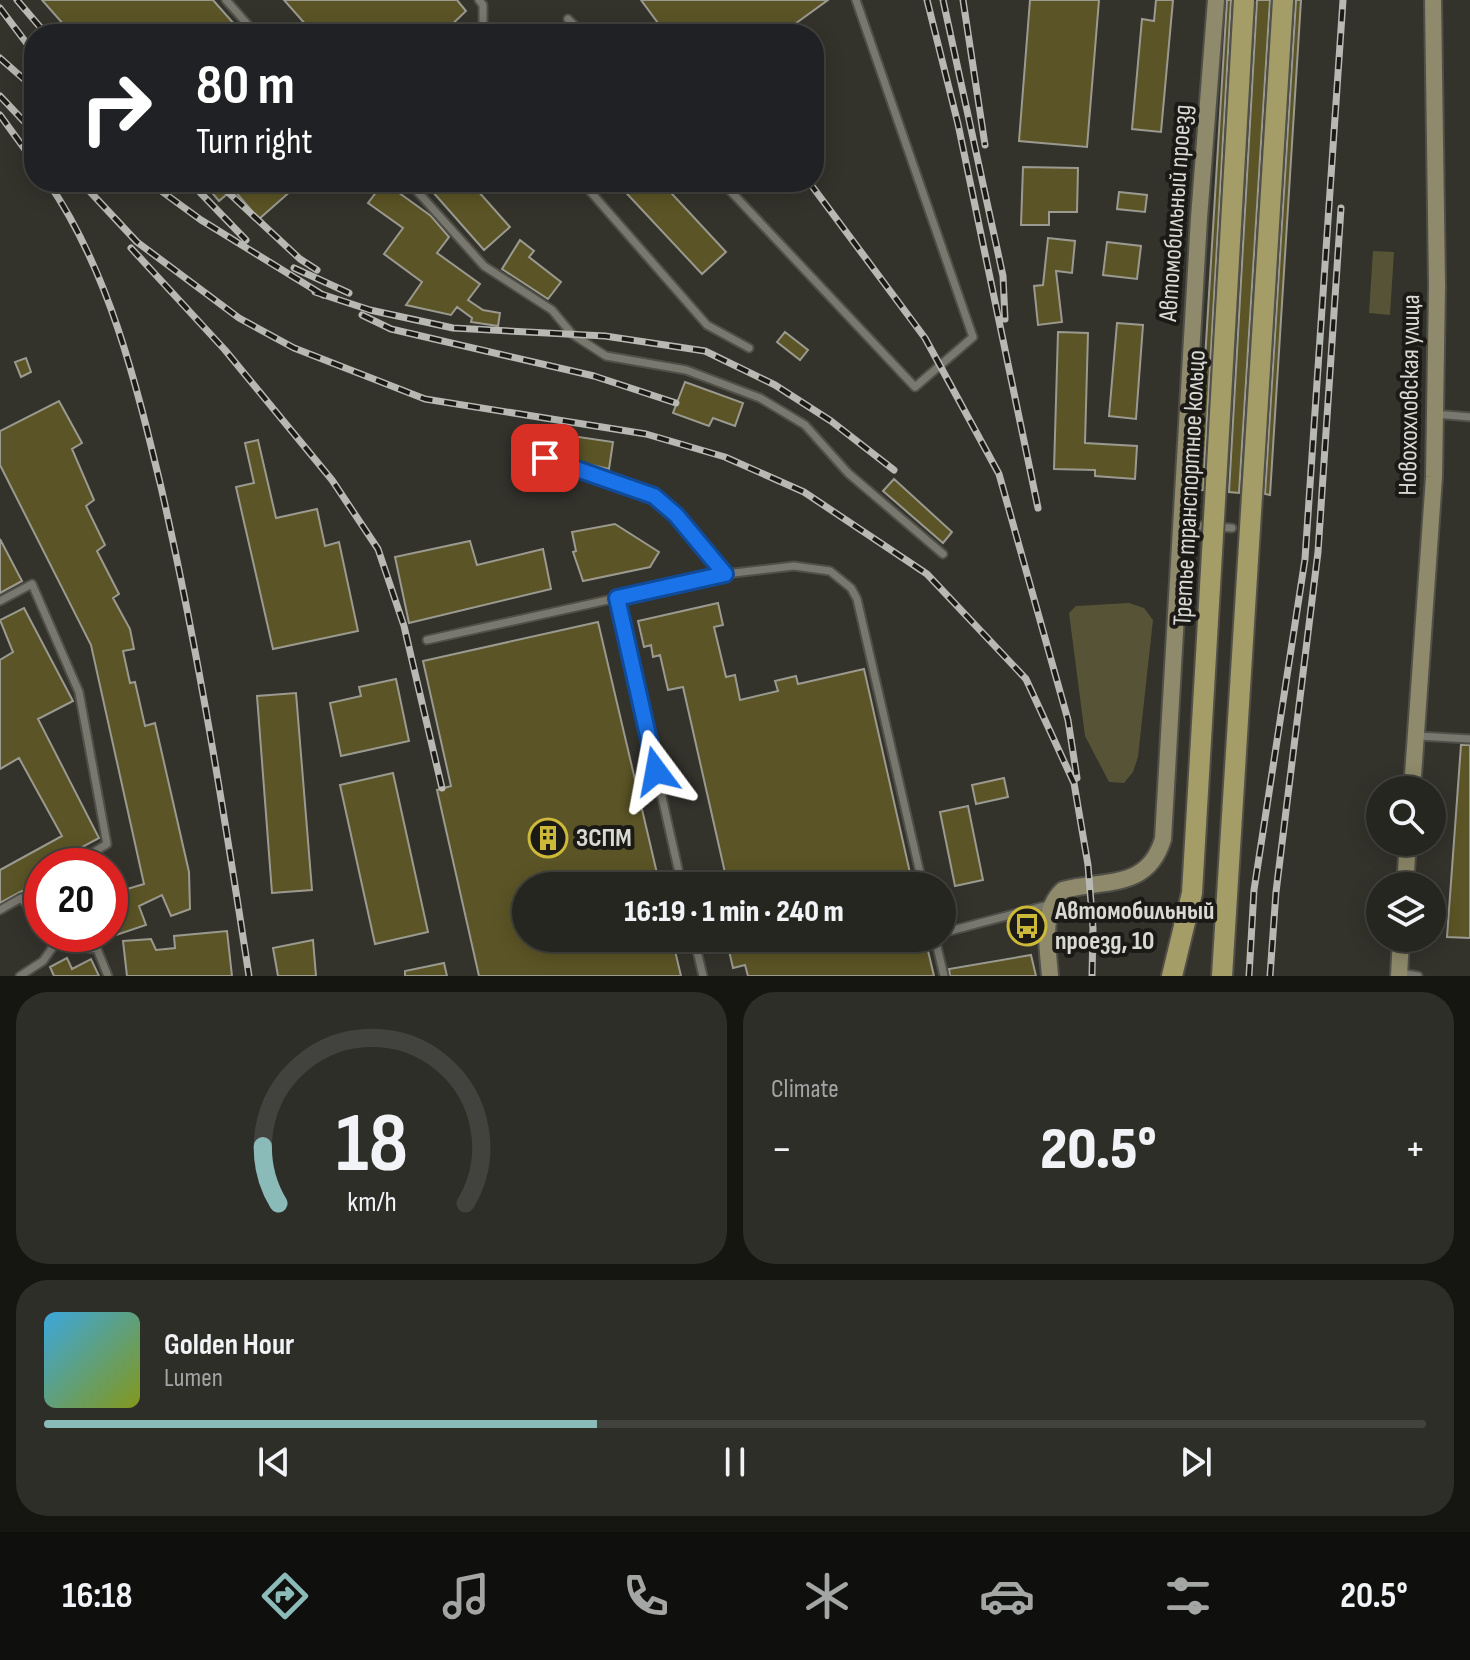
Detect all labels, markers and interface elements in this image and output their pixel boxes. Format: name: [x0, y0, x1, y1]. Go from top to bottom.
text: 80 m: [196, 53, 295, 120]
icon: right: [64, 56, 168, 160]
street label: Автомобильный проезд: [1153, 103, 1199, 324]
text: Turn right: [196, 121, 313, 164]
street label: Новохохловская улица: [1393, 294, 1427, 496]
street label: Третье транспортное кольцо: [1167, 349, 1213, 627]
pin: [511, 424, 579, 492]
icon: arrive: [523, 436, 567, 480]
position arrow: [614, 729, 698, 813]
map controls: [1366, 776, 1446, 952]
button: search: [1366, 776, 1446, 856]
building icon: ЗСПМ: [527, 817, 569, 859]
place label: ЗСПМ: [576, 823, 632, 854]
speed limit sign: 20: [24, 848, 128, 952]
button: layers: [1366, 872, 1446, 952]
text: 16:19 · 1 min · 240 m: [624, 894, 844, 930]
place label: Автомобильный проезд, 10: [1054, 896, 1214, 957]
bus stop icon: Автомобильный проезд, 10: [1006, 905, 1048, 947]
text: Climate: [771, 1074, 839, 1105]
text: 18: [336, 1095, 407, 1195]
text: 20.5°: [1040, 1114, 1157, 1186]
text: −: [771, 1123, 793, 1176]
text: +: [1404, 1123, 1426, 1176]
text: km/h: [347, 1185, 396, 1220]
text: Golden Hour: [164, 1327, 294, 1363]
text: Lumen: [164, 1363, 223, 1394]
icon: previous: [252, 1440, 296, 1484]
icon: pause: [713, 1440, 757, 1484]
icon: next: [1174, 1440, 1218, 1484]
icon: directions: [257, 1568, 313, 1624]
icon: music: [438, 1568, 494, 1624]
icon: phone: [618, 1568, 674, 1624]
icon: climate: [799, 1568, 855, 1624]
icon: car: [979, 1568, 1035, 1624]
icon: filters: [1160, 1568, 1216, 1624]
text: 16:18: [62, 1575, 132, 1618]
text: 20.5°: [1340, 1575, 1408, 1618]

